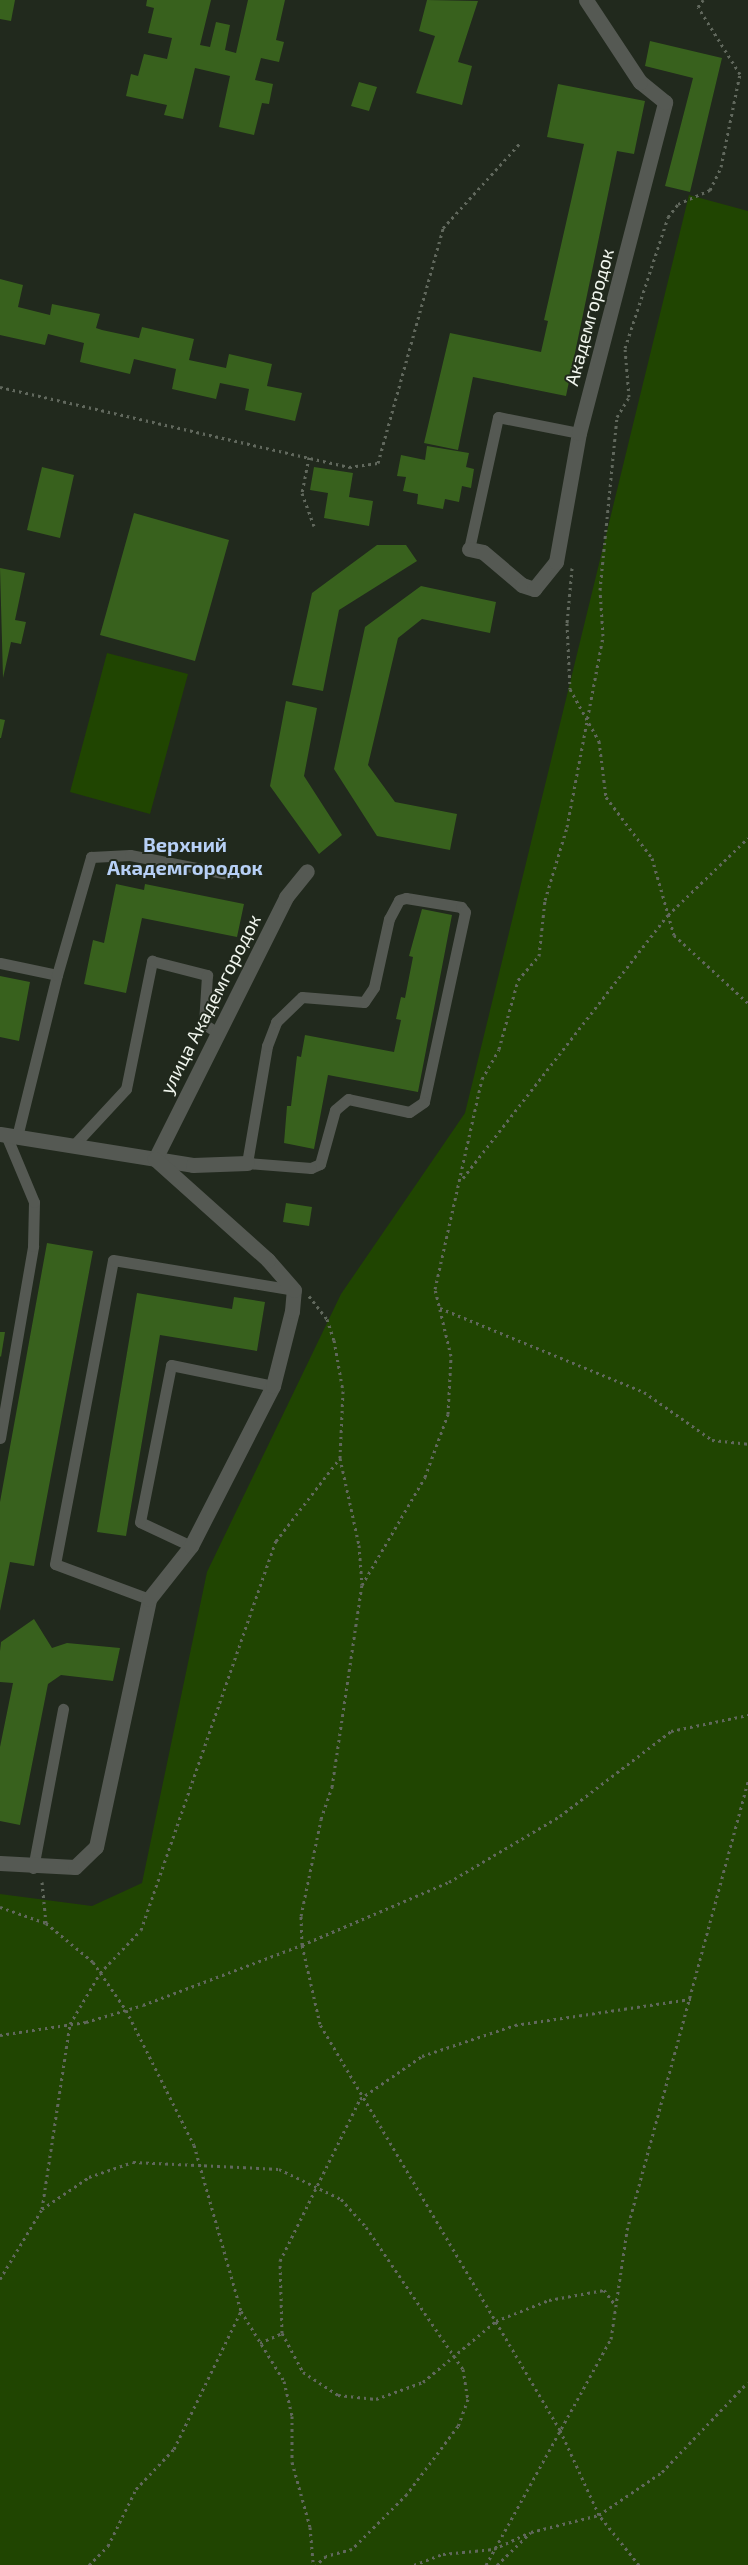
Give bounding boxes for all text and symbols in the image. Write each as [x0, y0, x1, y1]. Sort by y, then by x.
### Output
street label: Академгородок [560, 246, 618, 388]
district label: Верхний Академгородок [107, 833, 263, 880]
street label: улица Академгородок [155, 910, 265, 1098]

